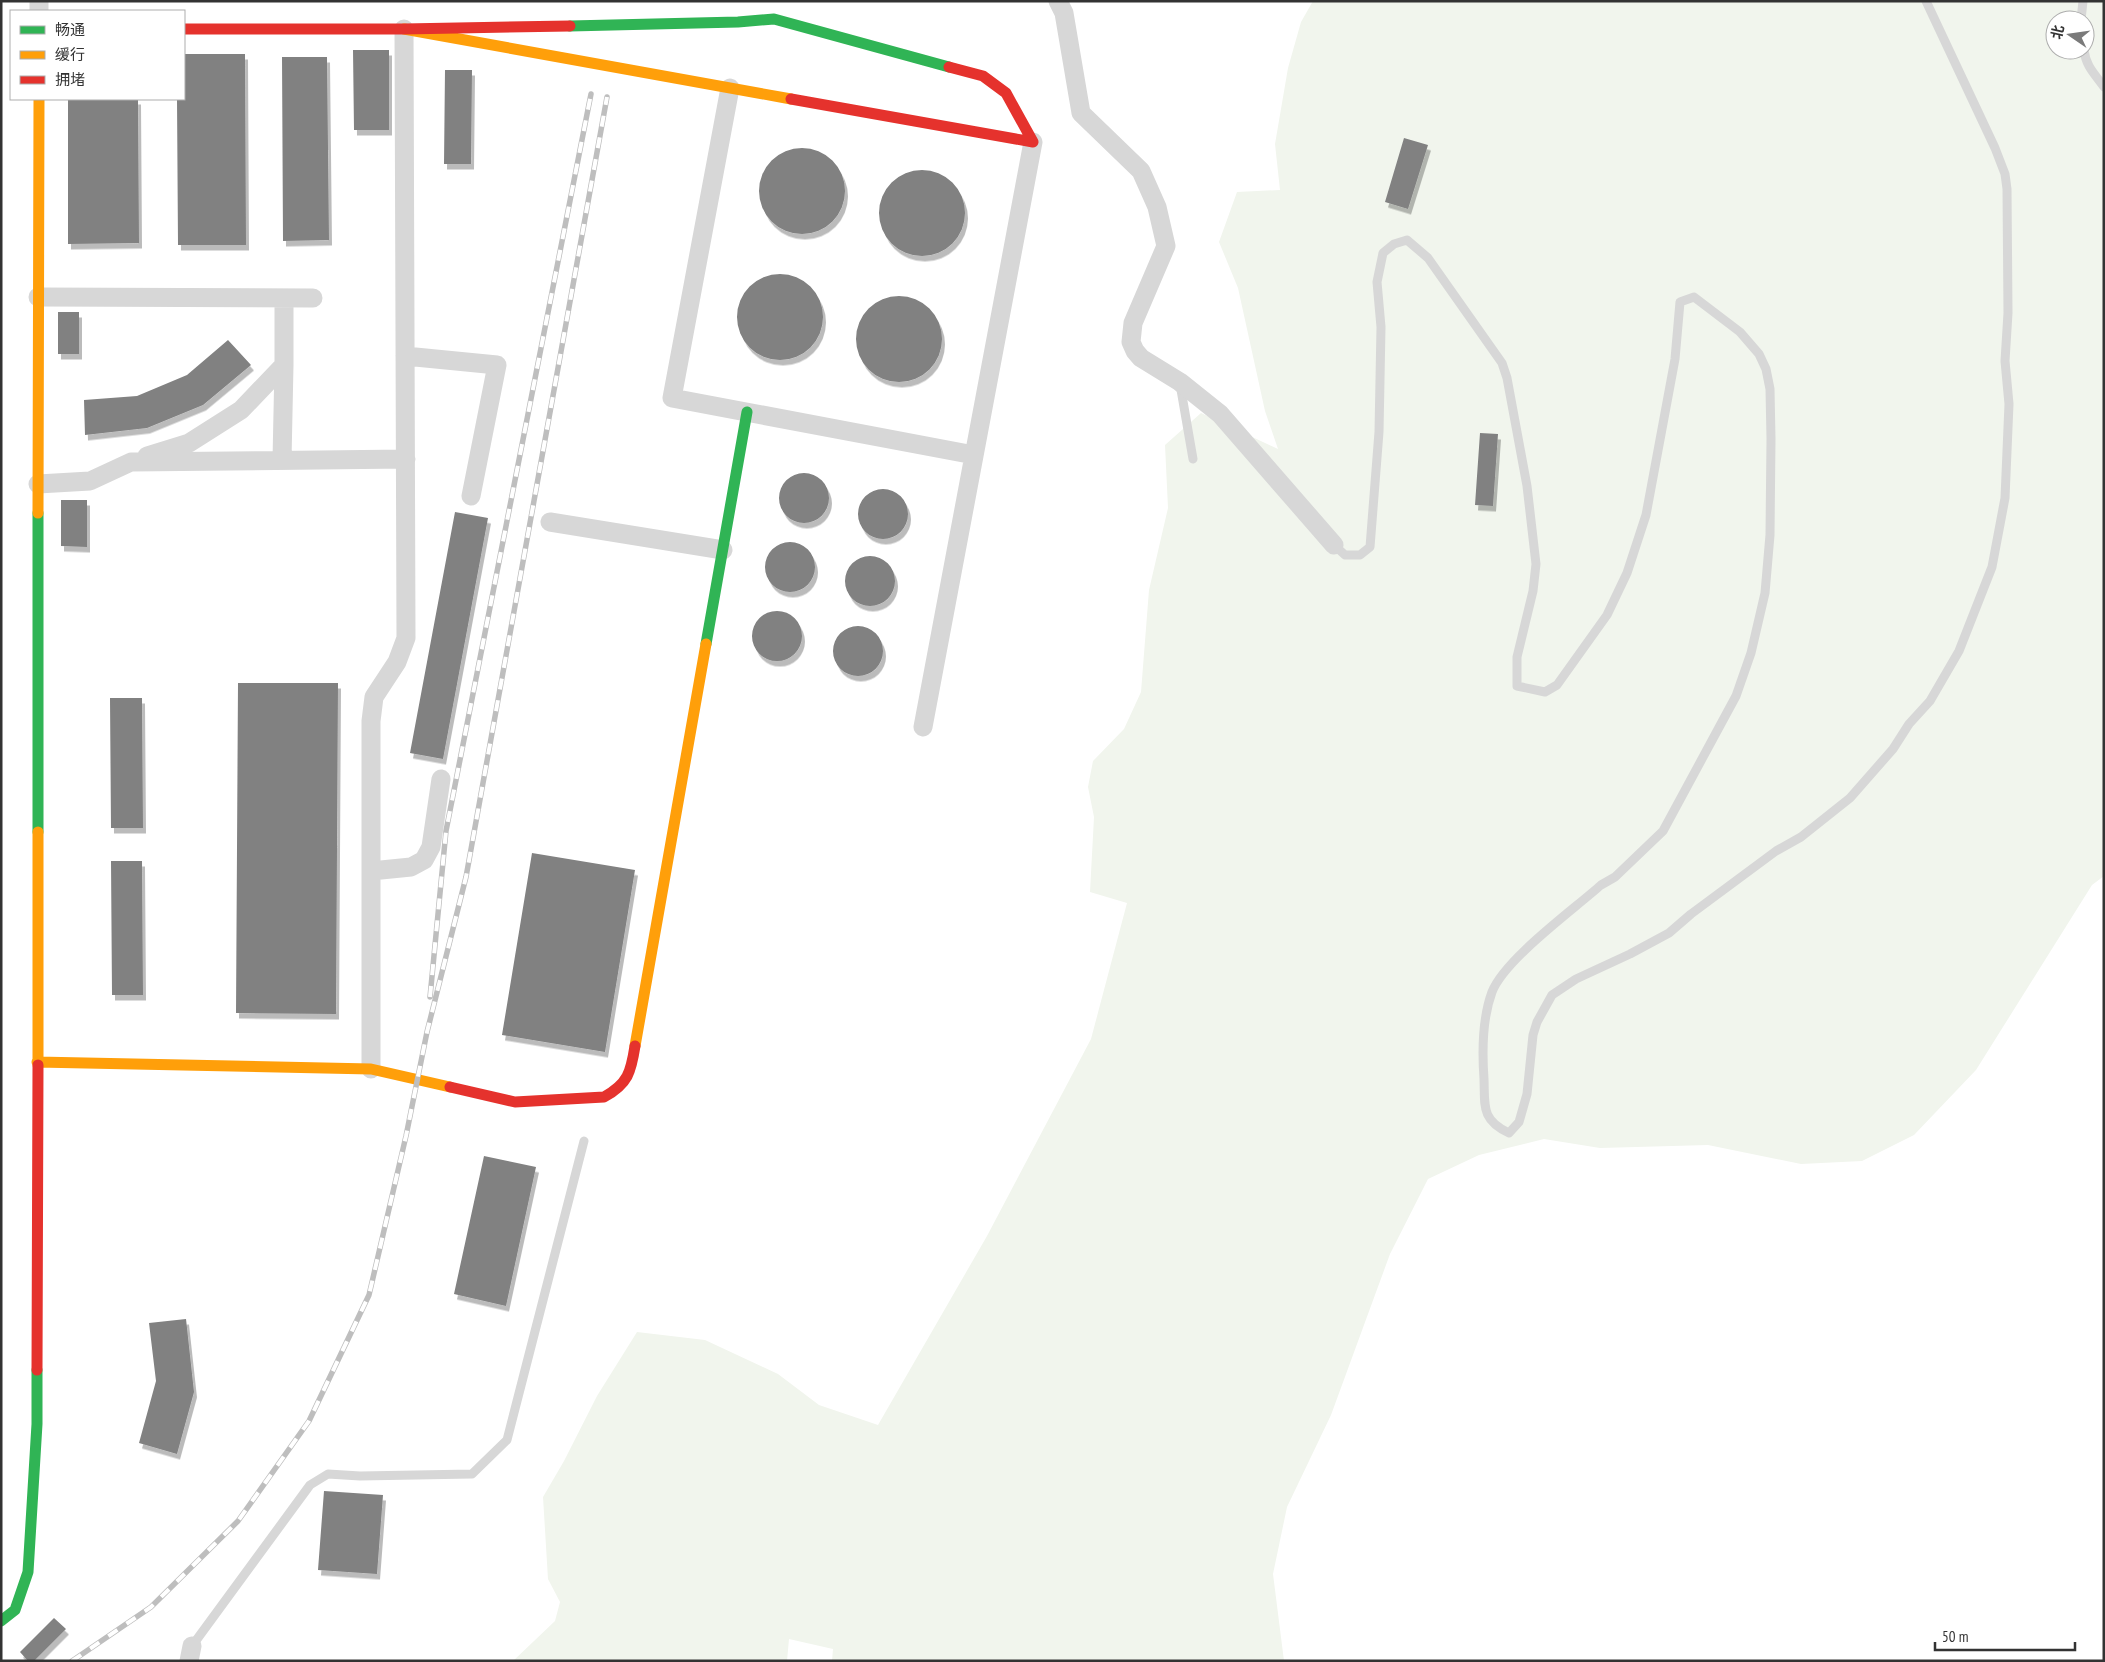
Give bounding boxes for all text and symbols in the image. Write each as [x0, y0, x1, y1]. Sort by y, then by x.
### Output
legend [10, 10, 185, 100]
north arrow [2045, 10, 2095, 60]
text: 畅通 [55, 20, 85, 39]
text: 北 [2047, 23, 2068, 41]
text: 缓行 [55, 45, 85, 64]
text: 拥堵 [55, 70, 85, 89]
scale bar [1935, 1620, 2075, 1652]
text: 50 m [1942, 1627, 1968, 1646]

